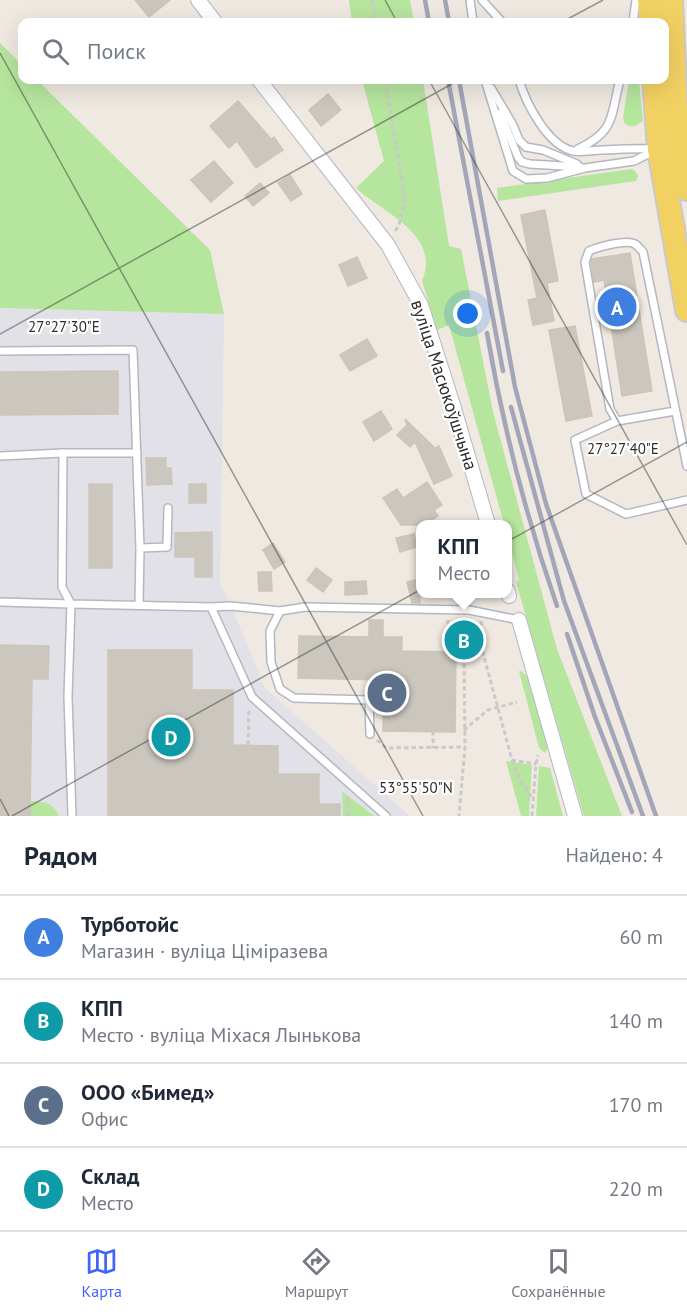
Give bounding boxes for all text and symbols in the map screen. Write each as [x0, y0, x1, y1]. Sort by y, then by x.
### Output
search box [18, 18, 669, 84]
icon: search [39, 35, 72, 68]
text: Поиск [87, 37, 146, 65]
pin: A [598, 284, 636, 330]
street label: вуліца Масюкоўшчына [406, 297, 483, 473]
your location [453, 299, 482, 328]
text: 27°27'30"E [28, 317, 100, 336]
text: 27°27'40"E [587, 439, 659, 458]
popup [416, 520, 512, 598]
text: КПП [438, 532, 479, 560]
text: Место [438, 560, 490, 586]
pin: B [444, 618, 484, 662]
pin: C [368, 670, 406, 716]
pin: D [152, 714, 190, 760]
text: 53°55'50"N [379, 778, 453, 797]
text: Рядом [24, 839, 98, 872]
text: Найдено: 4 [566, 842, 663, 868]
text: Турботойс [81, 910, 179, 938]
text: A [37, 924, 50, 950]
text: 60 m [620, 924, 663, 950]
text: Магазин · вуліца Ціміразева [81, 938, 328, 964]
text: КПП [81, 994, 123, 1022]
text: B [38, 1008, 49, 1034]
text: 140 m [609, 1008, 663, 1034]
text: Место · вуліца Міхася Лынькова [81, 1022, 361, 1048]
text: ООО «Бимед» [81, 1078, 215, 1106]
text: C [38, 1092, 49, 1118]
text: 170 m [609, 1092, 663, 1118]
text: Офис [81, 1106, 128, 1132]
text: Склад [81, 1162, 139, 1190]
text: D [37, 1176, 50, 1202]
text: 220 m [609, 1176, 663, 1202]
text: Место [81, 1190, 134, 1216]
tab: Карта [81, 1245, 122, 1301]
tab: Маршрут [285, 1245, 348, 1301]
tab: Сохранённые [511, 1245, 606, 1301]

